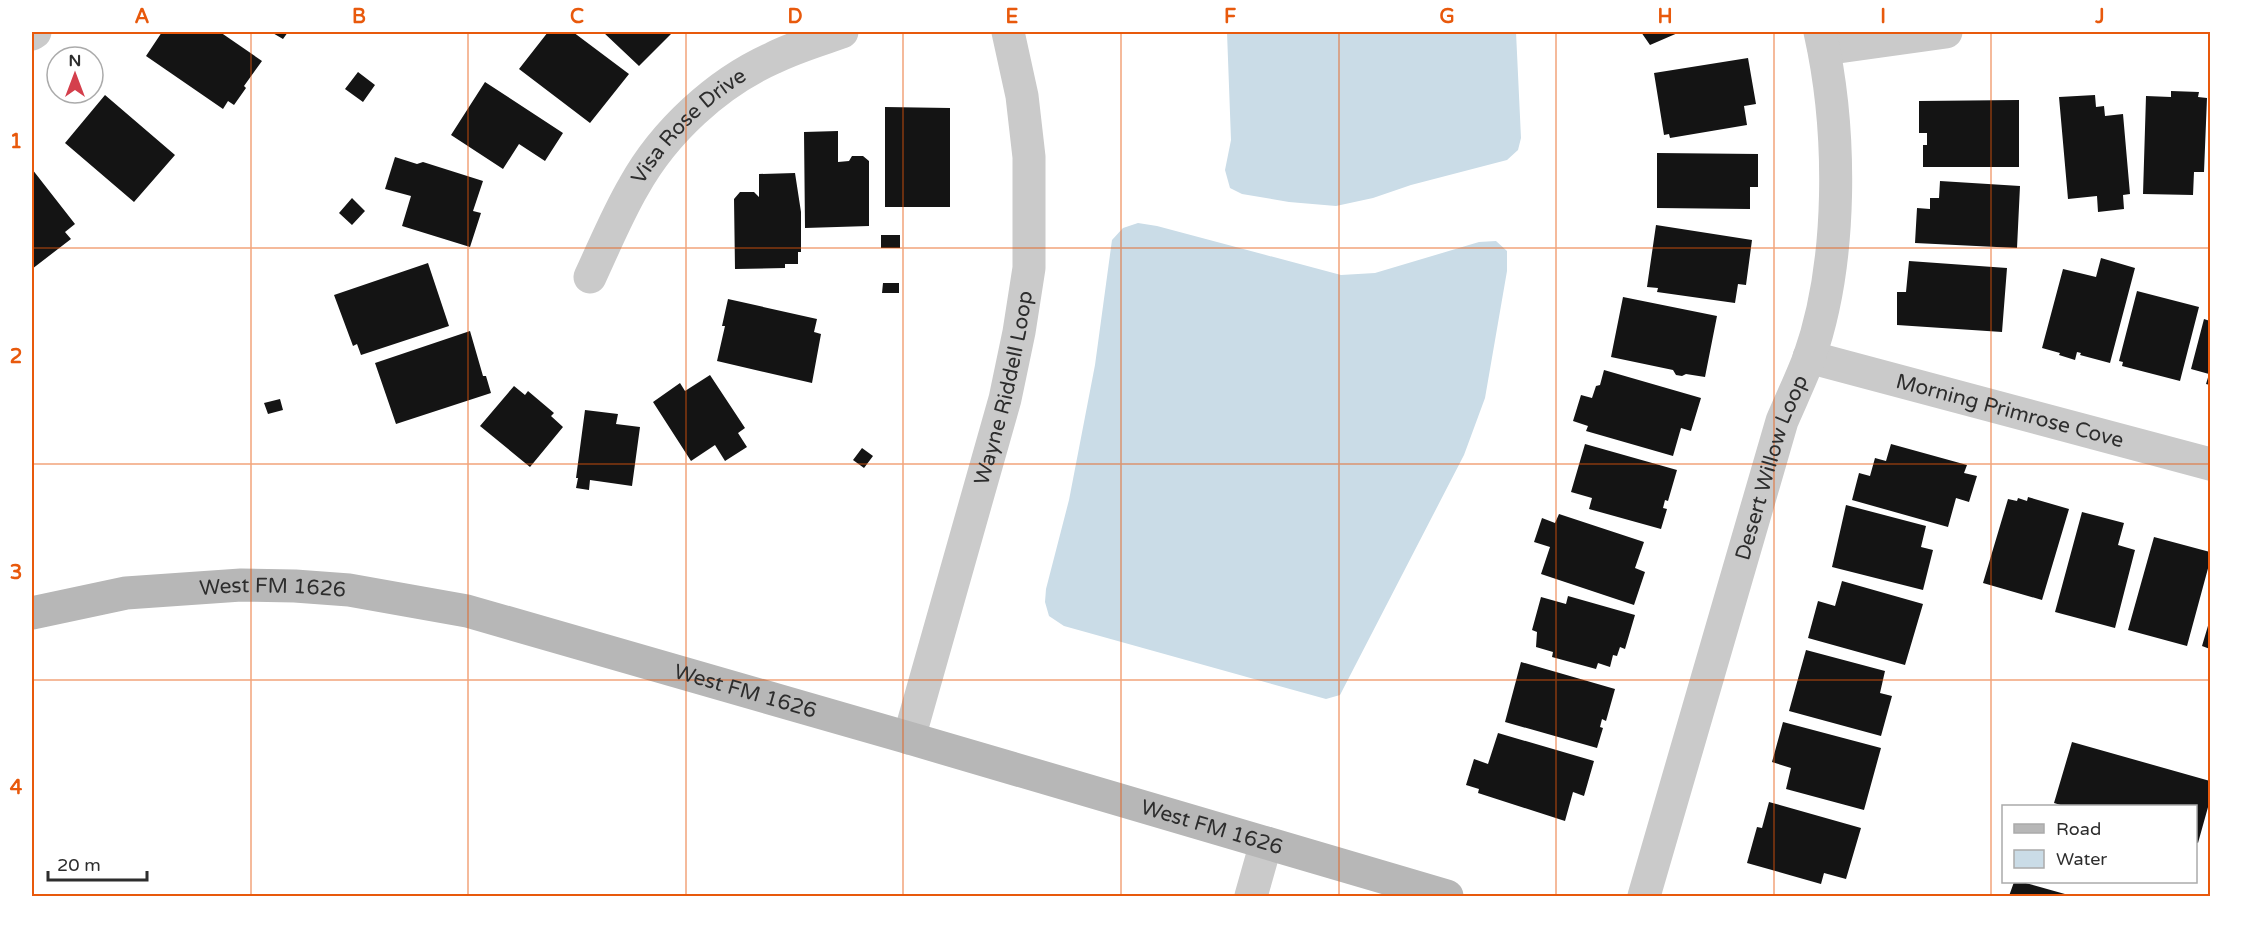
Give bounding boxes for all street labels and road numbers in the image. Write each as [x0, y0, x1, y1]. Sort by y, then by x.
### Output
street label: Visa Rose Drive [626, 63, 751, 189]
street label: Wayne Riddell Loop [969, 289, 1038, 488]
street label: Morning Primrose Cove [1893, 369, 2127, 453]
street label: Desert Willow Loop [1730, 371, 1814, 563]
street label: West FM 1626 [198, 573, 347, 603]
street label: West FM 1626 [671, 659, 819, 724]
street label: West FM 1626 [1138, 795, 1286, 860]

